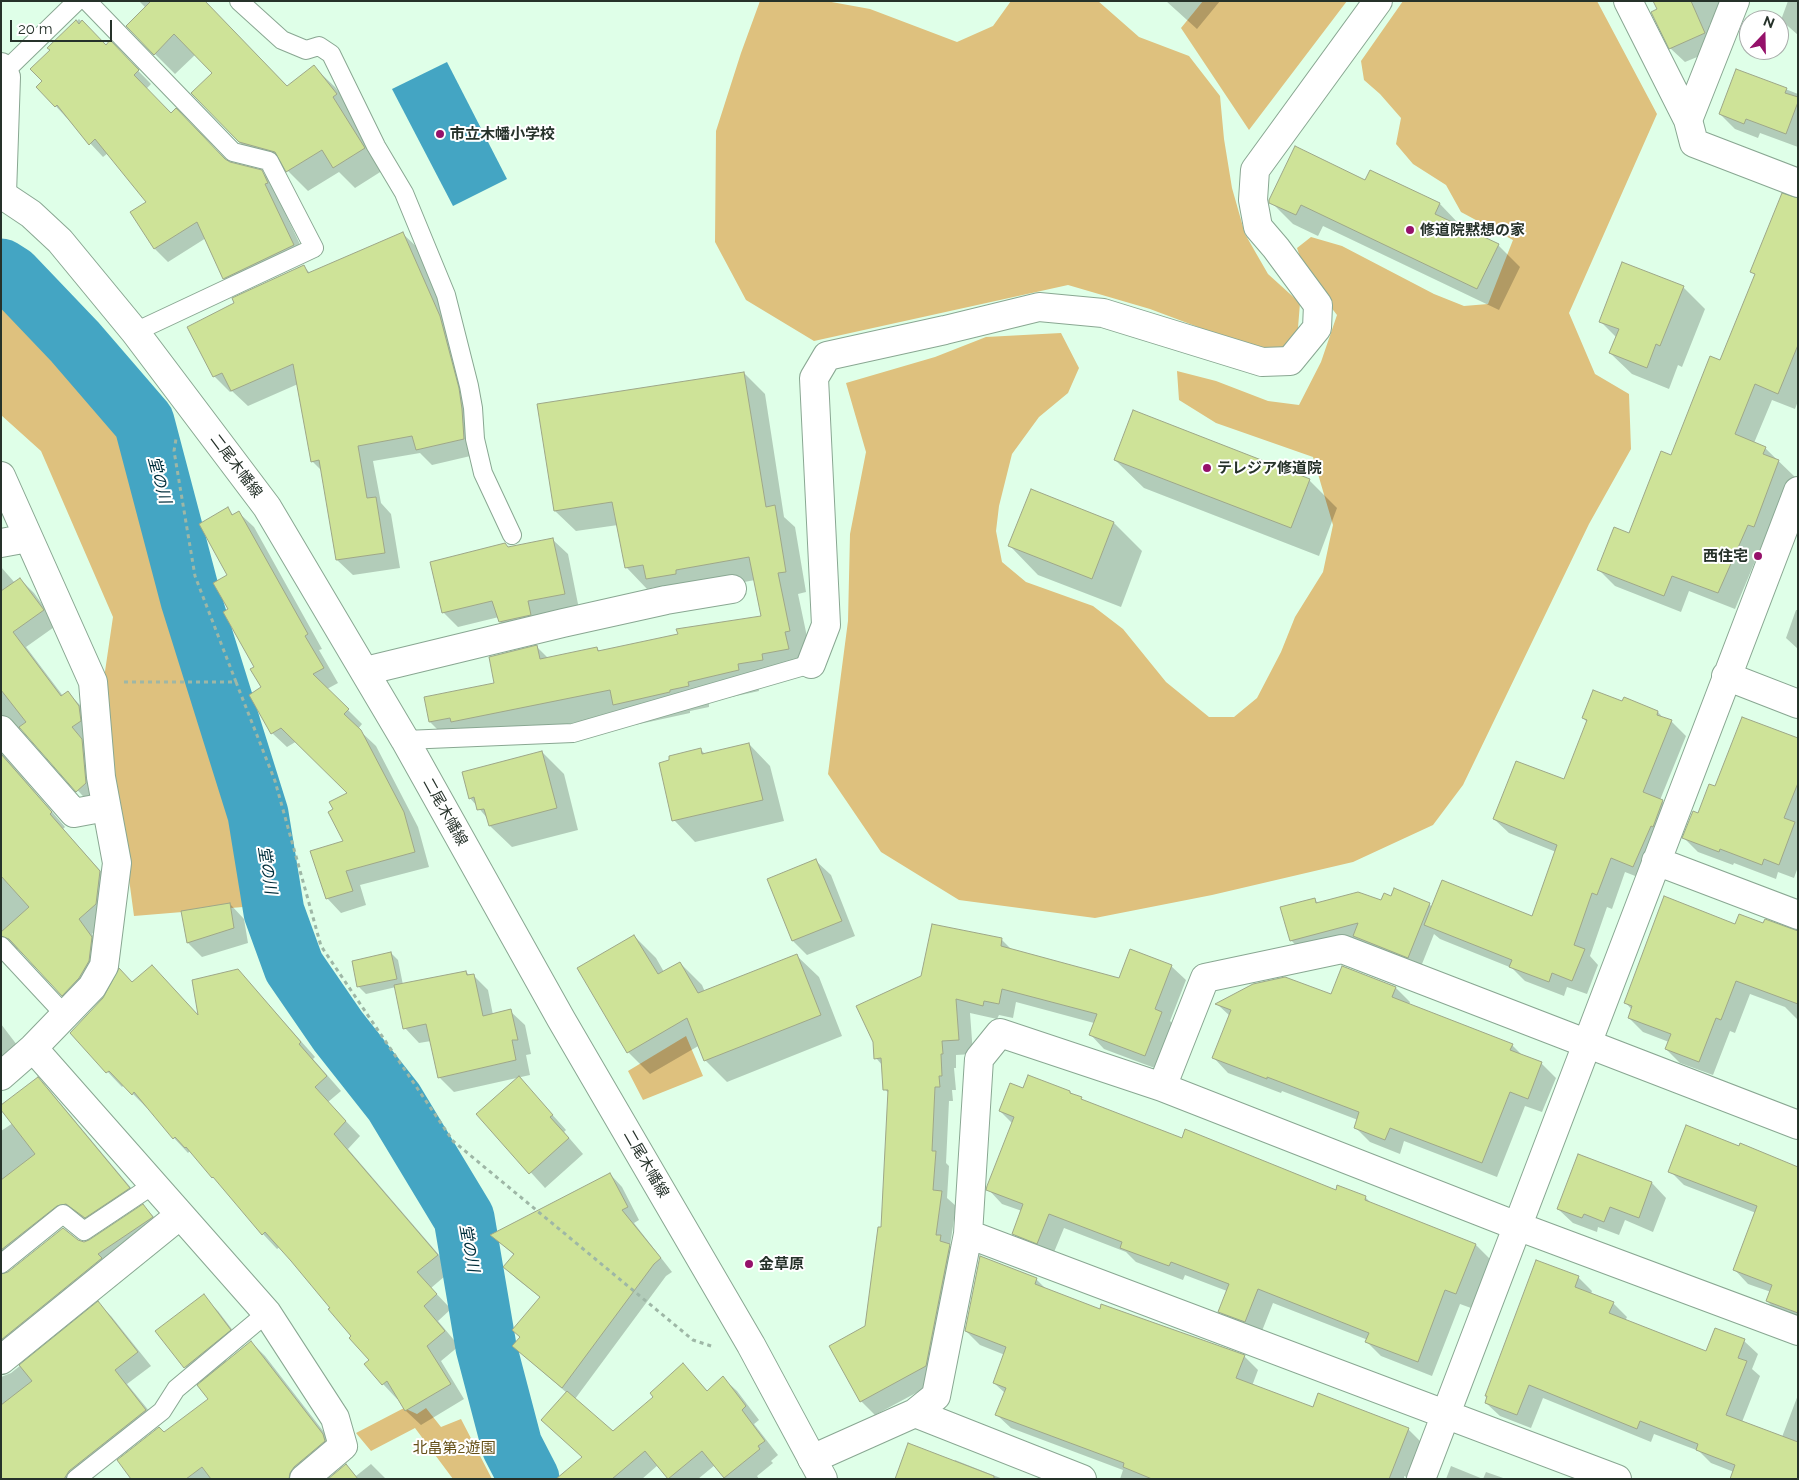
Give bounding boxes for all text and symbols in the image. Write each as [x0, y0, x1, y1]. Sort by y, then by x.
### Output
scale bar [12, 10, 115, 42]
north arrow [1739, 10, 1789, 60]
text: N [1761, 13, 1777, 31]
text: 20 m [18, 20, 53, 38]
place label: 市立木幡小学校 [450, 125, 555, 143]
marker: 市立木幡小学校 [434, 128, 446, 140]
place label: 修道院黙想の家 [1420, 221, 1525, 239]
marker: 修道院黙想の家 [1404, 224, 1416, 236]
street label: 二尾木幡線 [206, 431, 266, 501]
water label: 堂の川 [144, 454, 174, 506]
place label: テレジア修道院 [1217, 459, 1322, 477]
marker: テレジア修道院 [1201, 462, 1213, 474]
place label: 西住宅 [1703, 547, 1748, 565]
marker: 西住宅 [1752, 550, 1764, 562]
street label: 二尾木幡線 [419, 775, 471, 849]
water label: 堂の川 [254, 845, 280, 895]
street label: 二尾木幡線 [619, 1127, 673, 1201]
water label: 堂の川 [455, 1223, 483, 1273]
place label: 金草原 [759, 1255, 804, 1273]
marker: 金草原 [743, 1258, 755, 1270]
park label: 北畠第2遊園 [413, 1439, 495, 1457]

